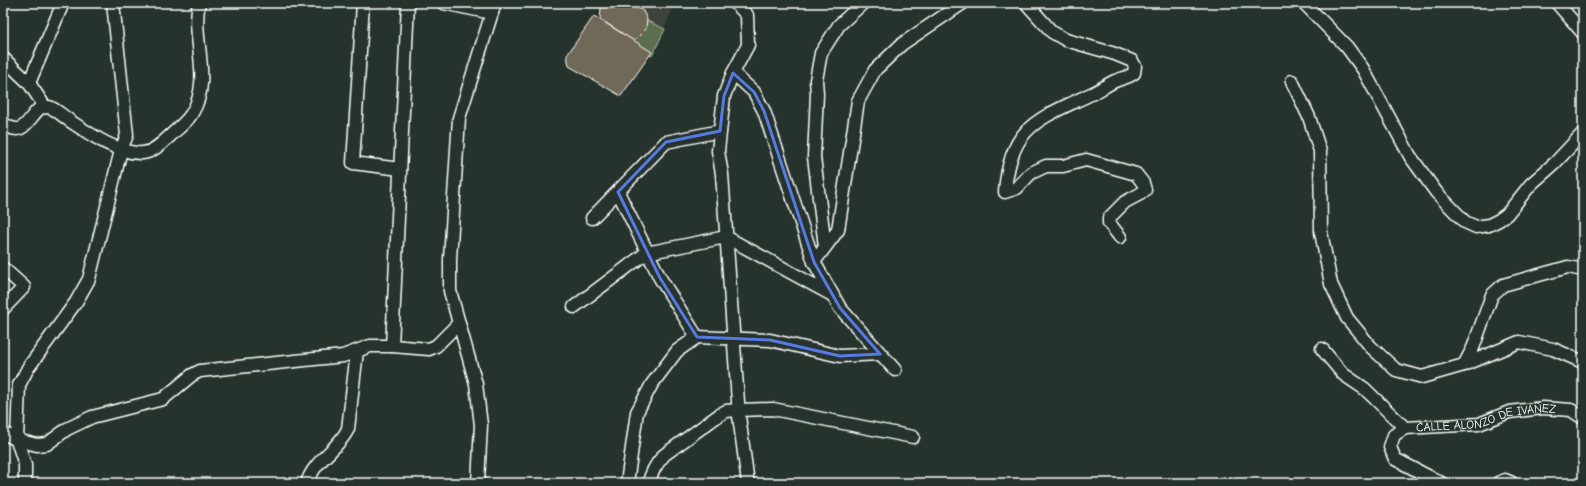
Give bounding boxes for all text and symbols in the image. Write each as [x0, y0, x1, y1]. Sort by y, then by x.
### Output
street label: CALLE ALONZO DE IVAÑEZ [1416, 401, 1557, 434]

